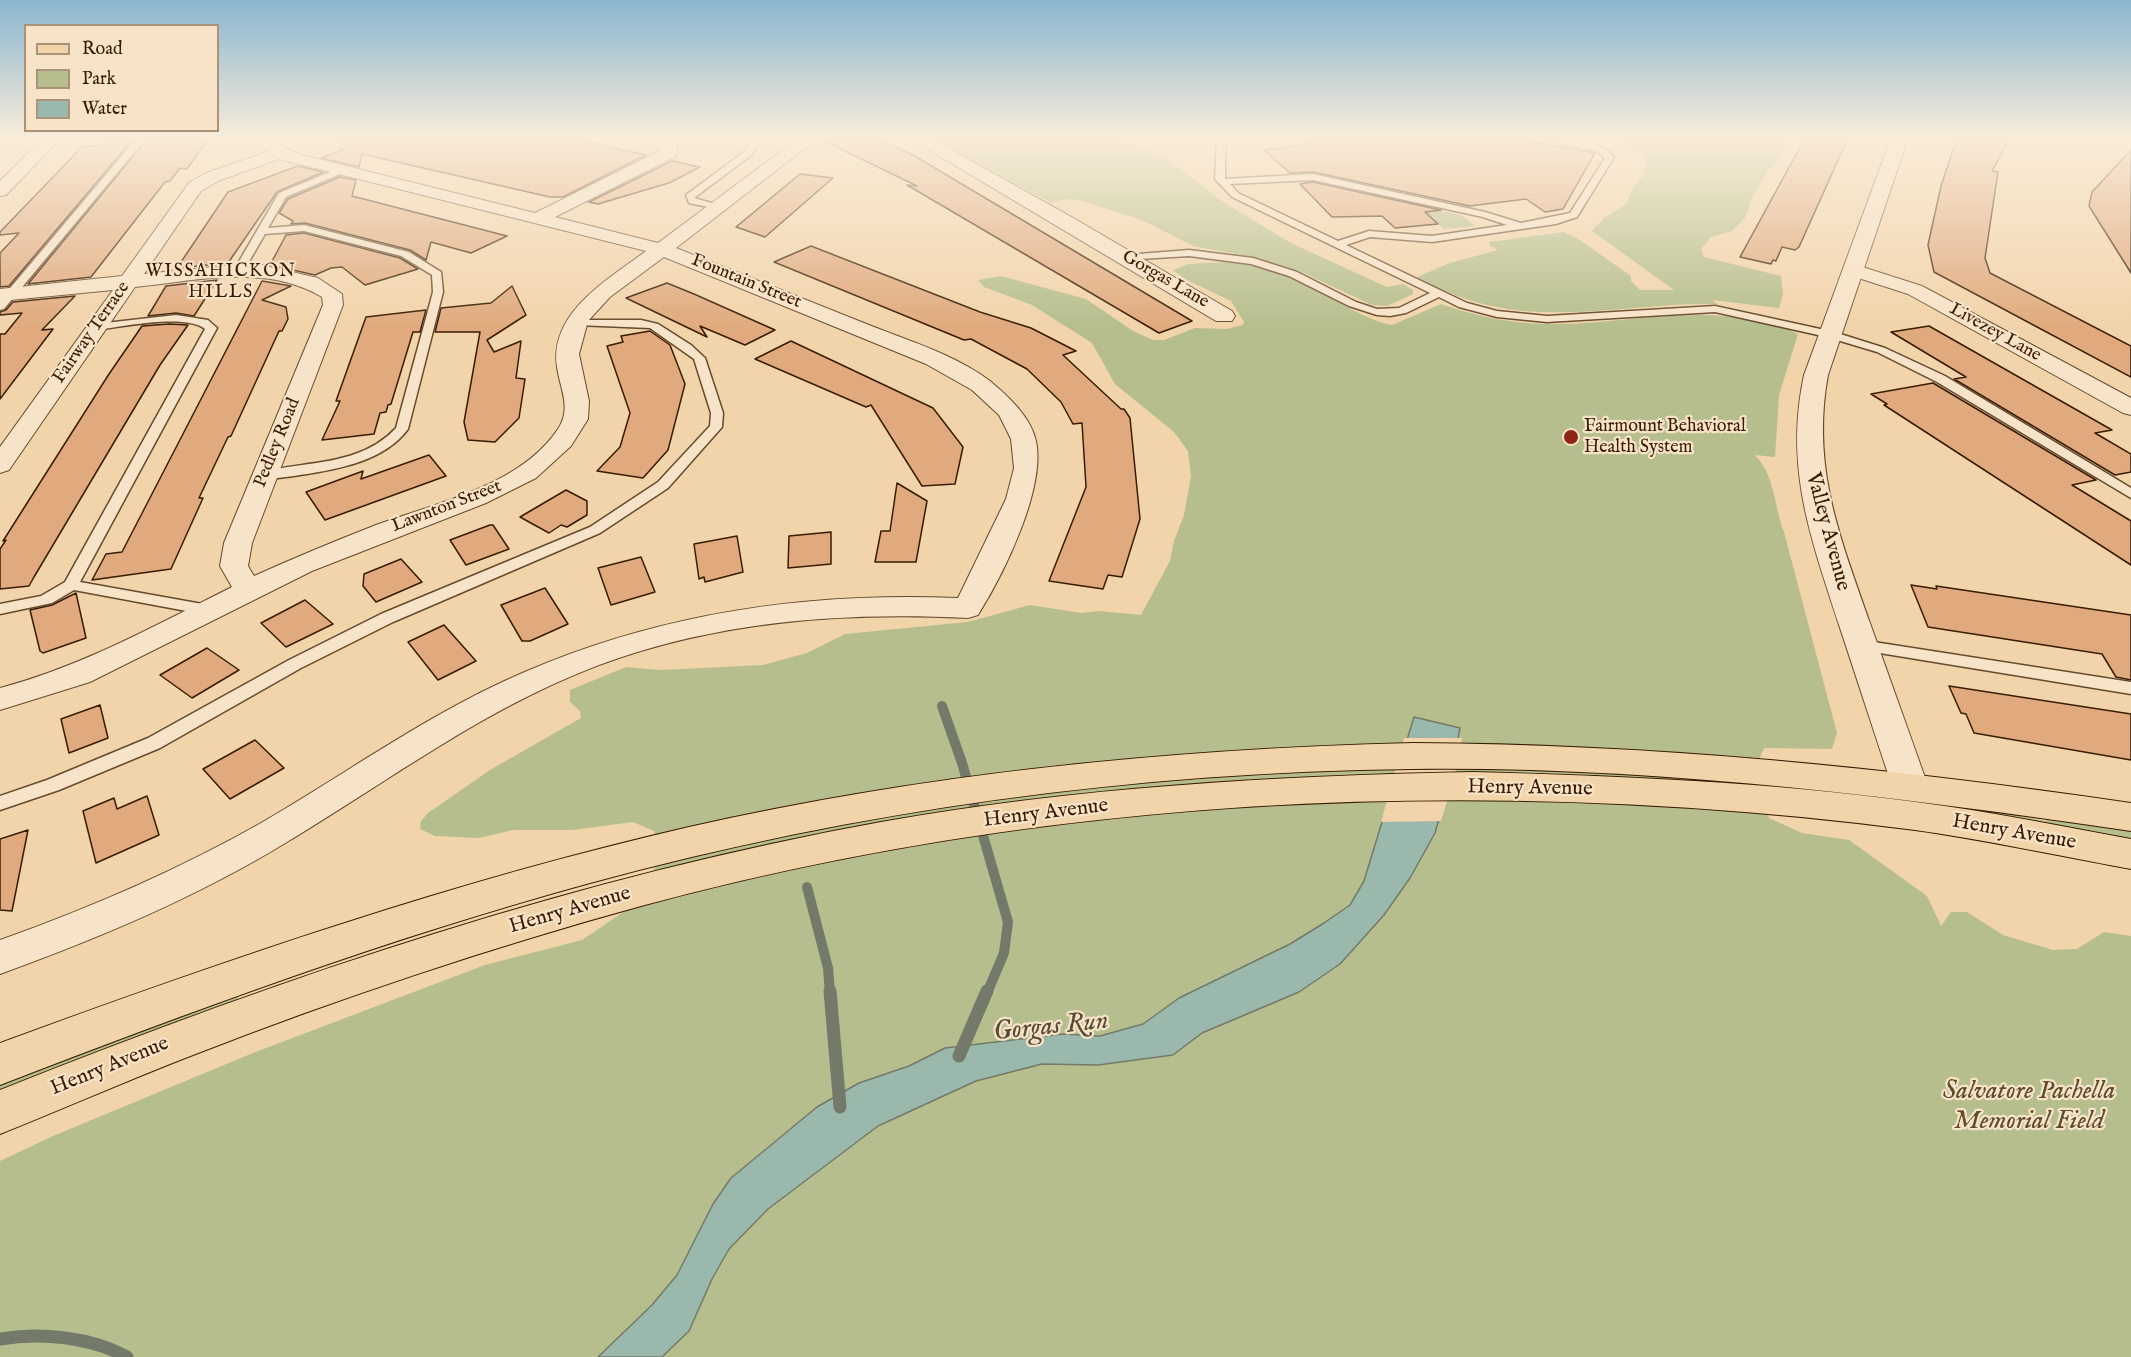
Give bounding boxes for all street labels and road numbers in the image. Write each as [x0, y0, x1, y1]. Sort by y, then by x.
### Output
street label: Gorgas Lane [1118, 246, 1212, 314]
street label: Fountain Street [688, 250, 804, 314]
street label: Fairway Terrace [49, 278, 135, 388]
street label: Livezey Lane [1945, 299, 2045, 367]
street label: Pedley Road [250, 395, 306, 491]
street label: Valley Avenue [1799, 470, 1855, 594]
street label: Lawnton Street [389, 476, 505, 538]
street label: Henry Avenue [1467, 775, 1593, 803]
street label: Henry Avenue [982, 794, 1110, 834]
street label: Henry Avenue [1950, 810, 2078, 856]
street label: Henry Avenue [506, 882, 634, 940]
street label: Henry Avenue [47, 1032, 173, 1102]

